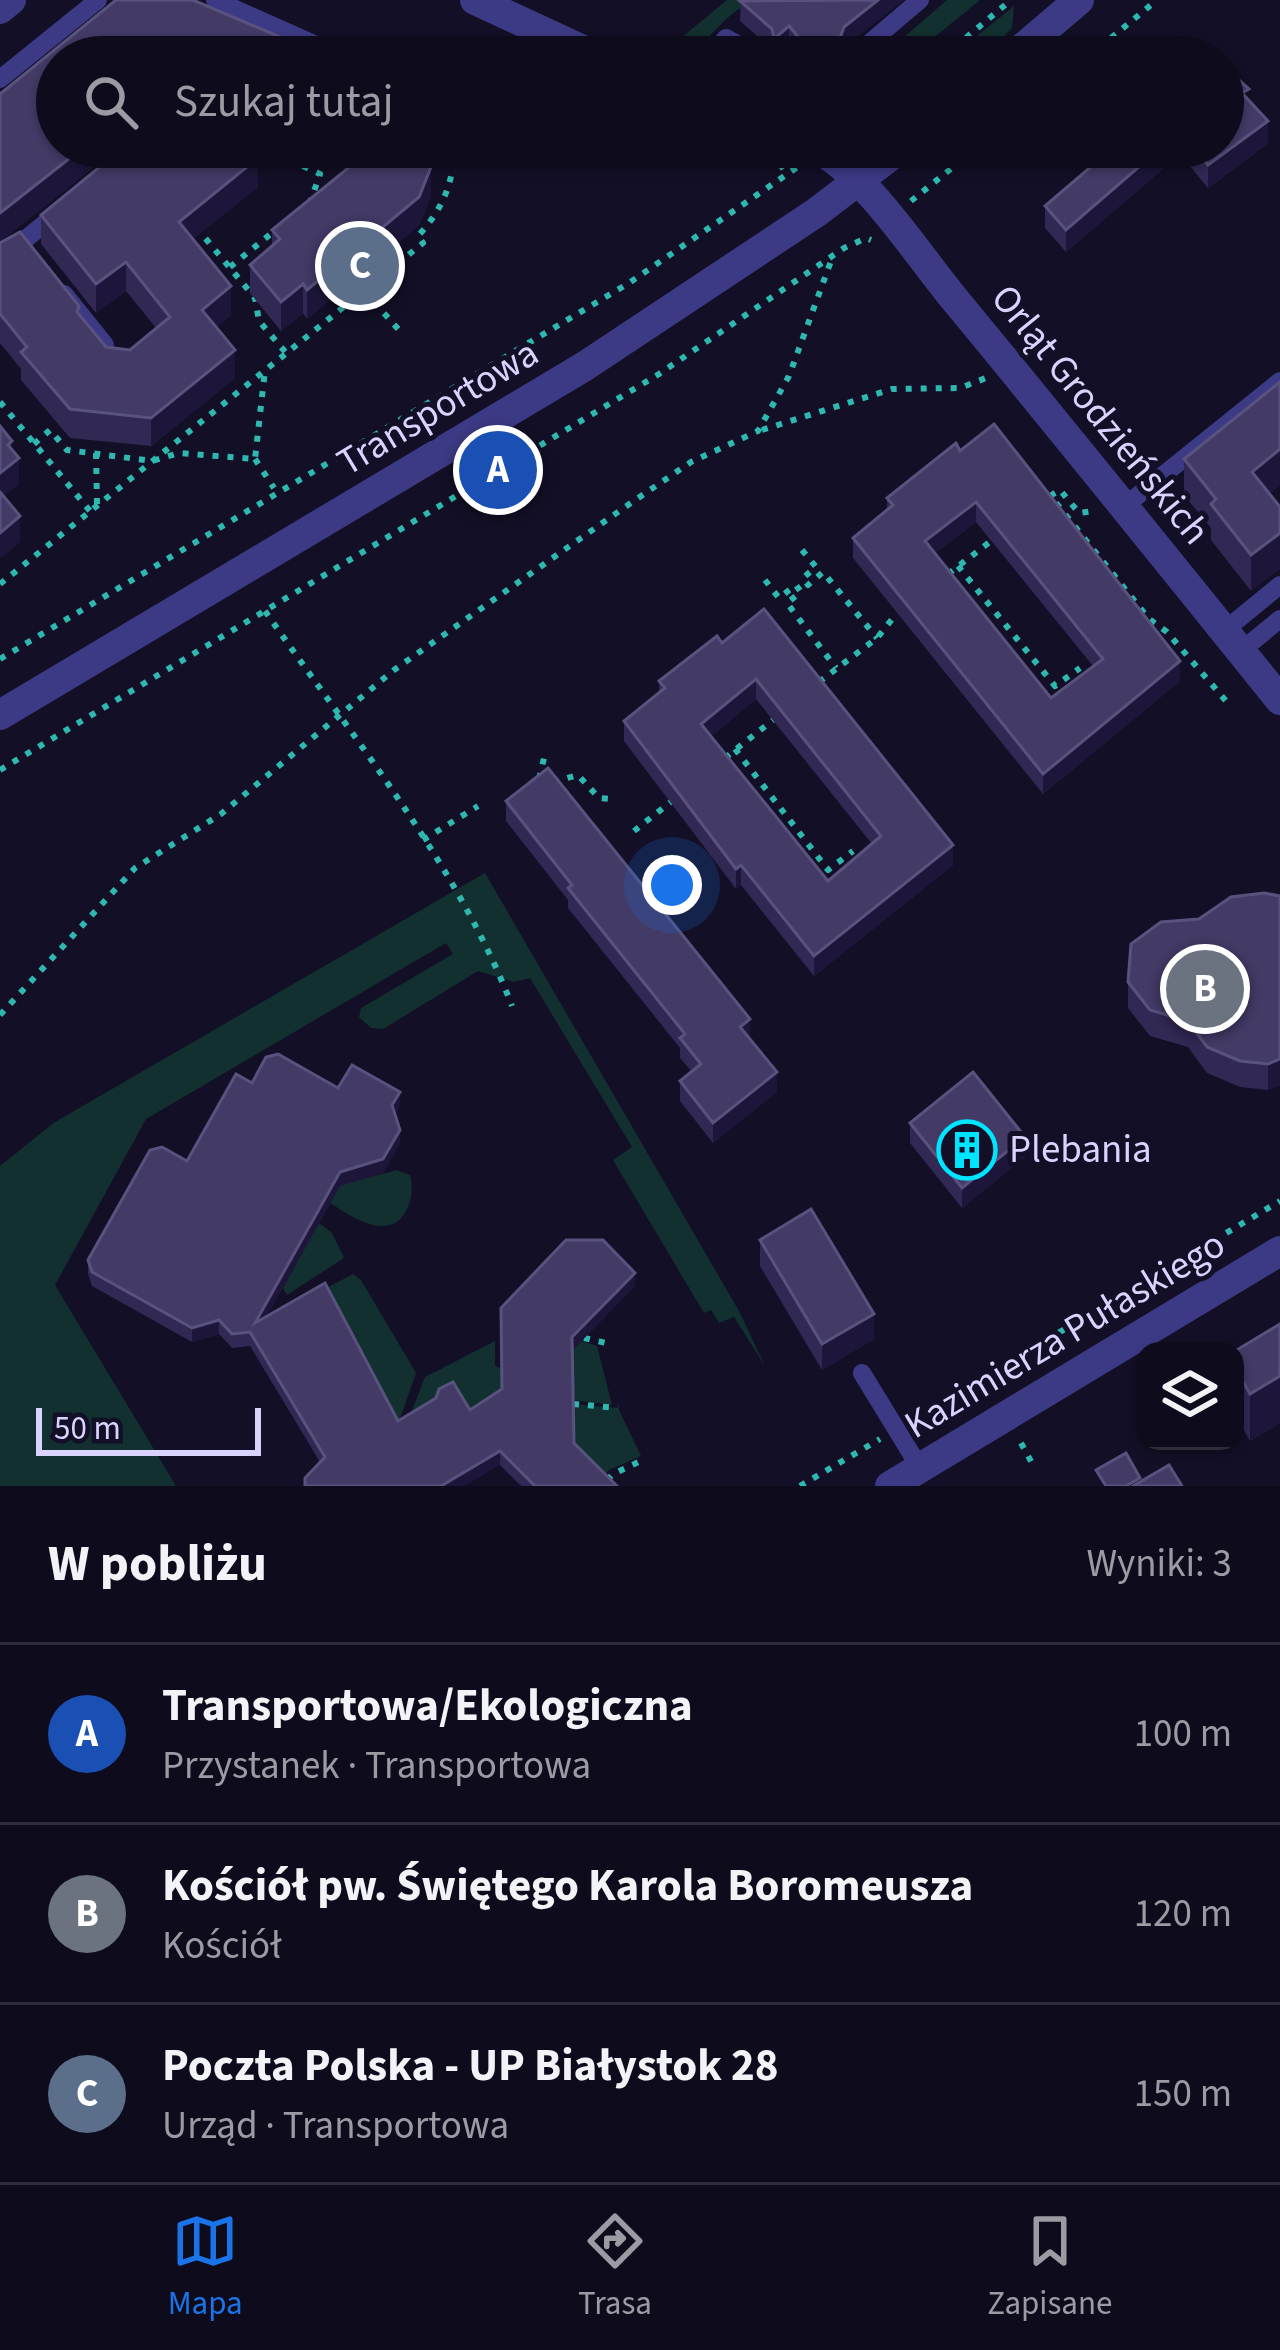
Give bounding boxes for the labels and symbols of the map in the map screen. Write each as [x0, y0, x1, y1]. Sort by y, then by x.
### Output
pin: C [321, 221, 399, 311]
street label: Orląt Grodzieńskich [977, 273, 1223, 557]
street label: Transportowa [327, 326, 549, 490]
pin: A [459, 425, 537, 515]
your location [642, 855, 702, 915]
pin: B [1166, 944, 1244, 1034]
building icon: Plebania [936, 1119, 998, 1181]
place label: Plebania [1009, 1122, 1152, 1178]
street label: Kazimierza Pułaskiego [894, 1217, 1236, 1453]
scale bar [36, 1402, 261, 1455]

